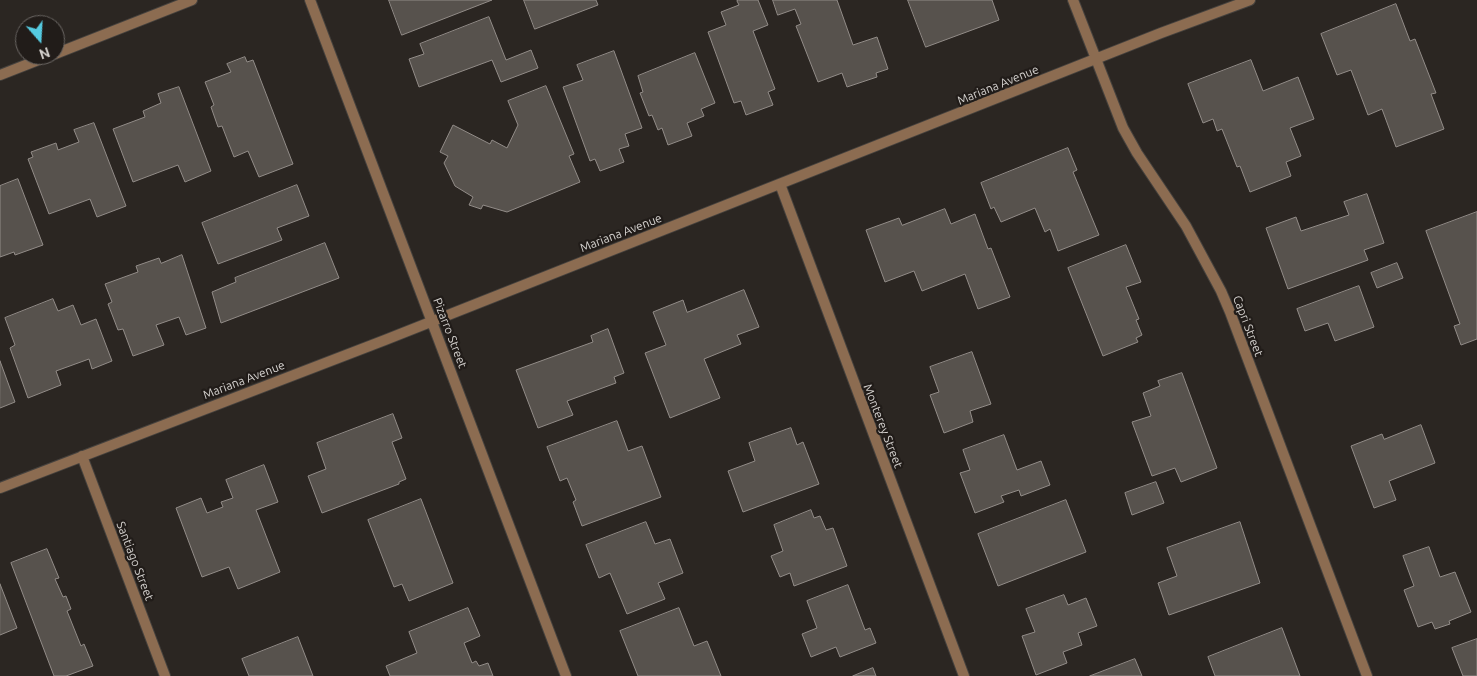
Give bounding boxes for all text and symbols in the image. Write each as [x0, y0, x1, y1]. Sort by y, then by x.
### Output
north arrow [15, 15, 65, 65]
text: N [37, 44, 52, 63]
street label: Mariana Avenue [955, 62, 1041, 108]
street label: Mariana Avenue [578, 211, 664, 255]
street label: Capri Street [1230, 293, 1266, 359]
street label: Pizarro Street [430, 296, 470, 370]
street label: Mariana Avenue [201, 358, 287, 402]
street label: Monterey Street [860, 382, 906, 470]
street label: Santiago Street [113, 520, 157, 602]

